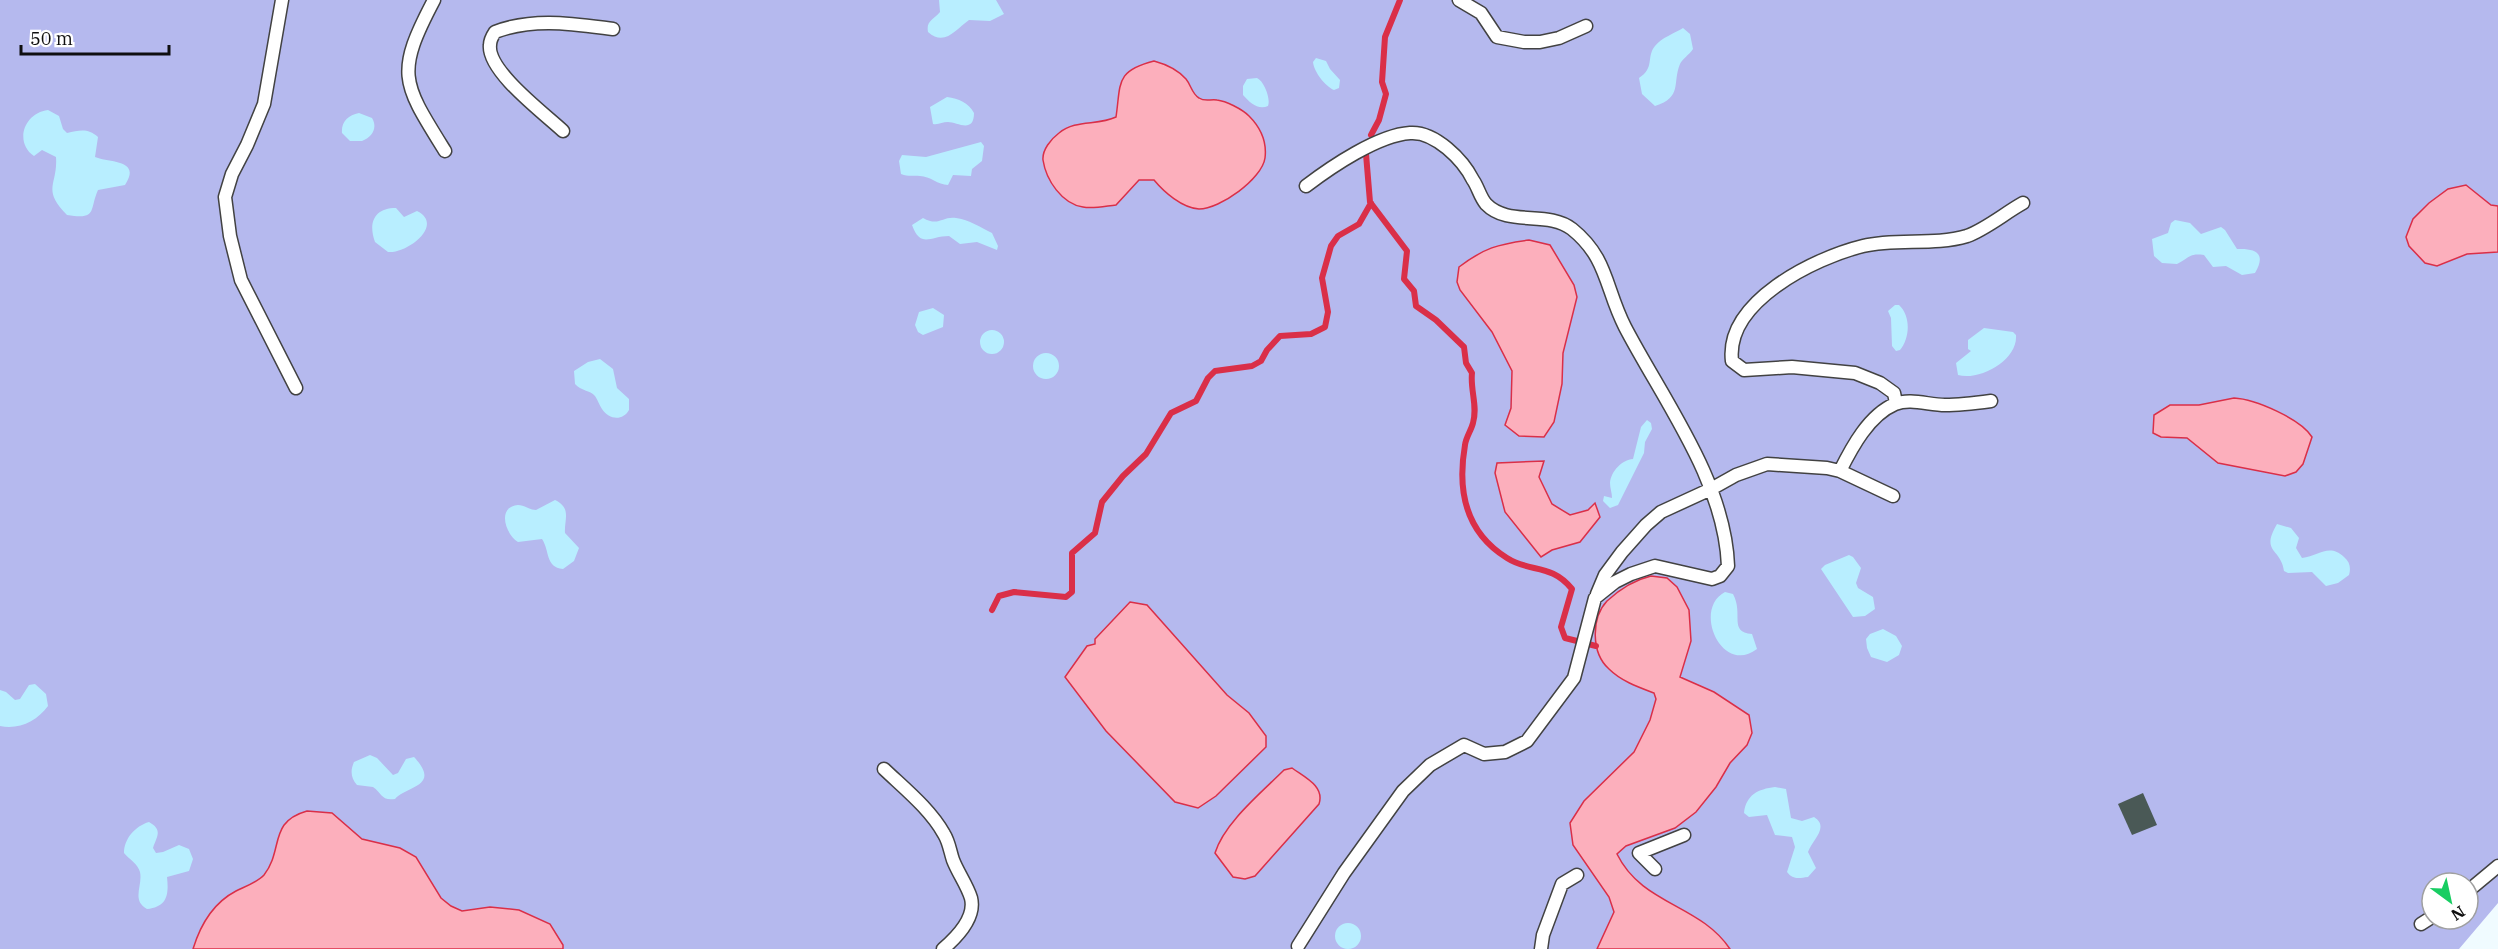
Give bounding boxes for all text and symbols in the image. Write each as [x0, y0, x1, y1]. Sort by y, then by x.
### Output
scale bar [21, 18, 170, 56]
text: 50 m [30, 27, 73, 50]
north arrow [2420, 871, 2480, 931]
text: N [2447, 902, 2469, 925]

